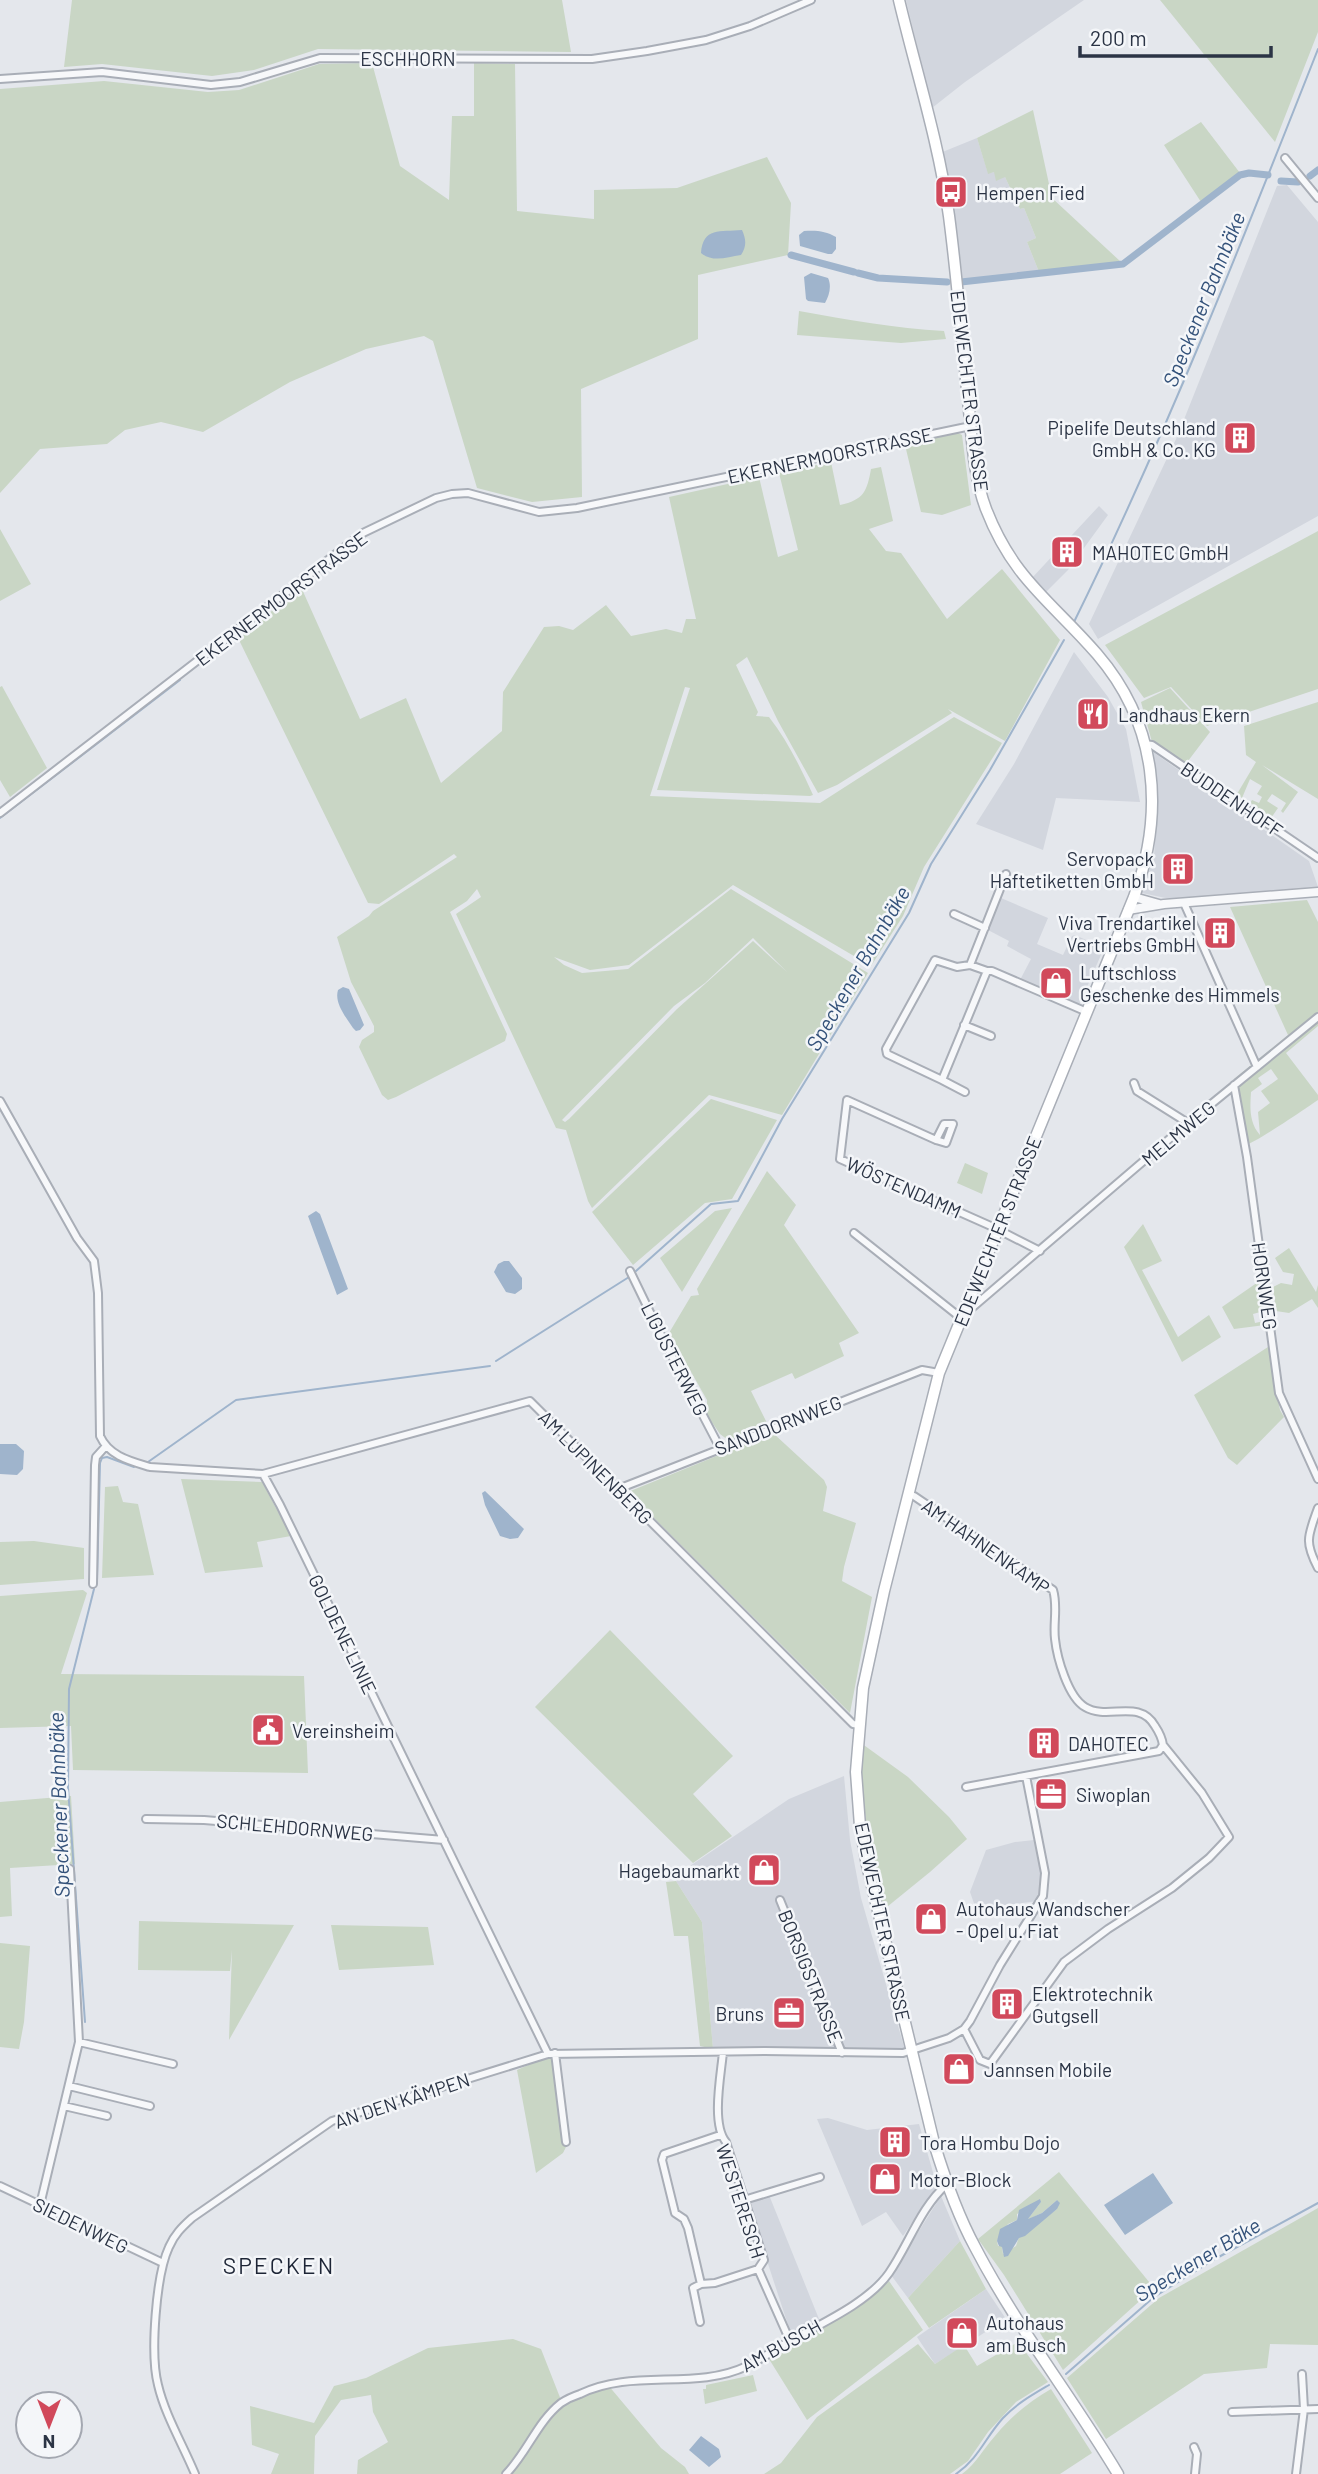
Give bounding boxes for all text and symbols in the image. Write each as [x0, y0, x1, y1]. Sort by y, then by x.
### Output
scale bar [1080, 14, 1271, 58]
text: 200 m [1090, 25, 1147, 50]
street label: ESCHHORN [360, 47, 456, 70]
bus stop icon: Hempen Fied [932, 173, 970, 211]
place label: Hempen Fied [976, 181, 1085, 204]
water label: Speckener Bahnbäke [1157, 208, 1249, 390]
street label: EDEWECHTER STRASSE [946, 289, 994, 493]
place label: Pipelife Deutschland GmbH & Co. KG [1048, 416, 1216, 461]
building icon: Pipelife Deutschland GmbH & Co. KG [1221, 419, 1259, 457]
street label: EKERNERMOORSTRASSE [725, 422, 935, 488]
street label: EKERNERMOORSTRASSE [191, 526, 371, 670]
building icon: MAHOTEC GmbH [1048, 533, 1086, 571]
place label: MAHOTEC GmbH [1092, 541, 1229, 564]
restaurant icon: Landhaus Ekern [1074, 695, 1112, 733]
place label: Landhaus Ekern [1118, 703, 1250, 726]
street label: BUDDENHOFF [1177, 757, 1287, 842]
place label: Servopack Haftetiketten GmbH [990, 847, 1154, 892]
building icon: Servopack Haftetiketten GmbH [1159, 850, 1197, 888]
water label: Speckener Bahnbäke [800, 881, 914, 1055]
place label: Viva Trendartikel Vertriebs GmbH [1058, 911, 1196, 956]
building icon: Viva Trendartikel Vertriebs GmbH [1201, 914, 1239, 952]
place label: Luftschloss Geschenke des Himmels [1080, 961, 1280, 1006]
shop icon: Luftschloss Geschenke des Himmels [1037, 964, 1075, 1002]
street label: MELMWEG [1137, 1096, 1219, 1170]
street label: EDEWECHTER STRASSE [948, 1133, 1046, 1329]
street label: WÖSTENDAMM [843, 1151, 965, 1223]
street label: HORNWEG [1247, 1241, 1283, 1331]
street label: LIGUSTERWEG [637, 1299, 713, 1419]
street label: SANDDORNWEG [711, 1390, 845, 1460]
street label: AM LUPINENBERG [534, 1405, 658, 1529]
street label: AM HAHNENKAMP [918, 1493, 1054, 1599]
street label: GOLDENE LINIE [304, 1570, 382, 1698]
public building icon: Vereinsheim [249, 1711, 287, 1749]
water label: Speckener Bahnbäke [42, 1712, 74, 1898]
place label: Vereinsheim [292, 1719, 394, 1742]
building icon: DAHOTEC [1025, 1724, 1063, 1762]
place label: DAHOTEC [1068, 1732, 1149, 1755]
office icon: Siwoplan [1032, 1775, 1070, 1813]
place label: Siwoplan [1076, 1783, 1150, 1806]
street label: SCHLEHDORNWEG [216, 1809, 374, 1845]
street label: EDEWECHTER STRASSE [851, 1820, 915, 2024]
shop icon: Hagebaumarkt [745, 1851, 783, 1889]
place label: Hagebaumarkt [619, 1859, 740, 1882]
place label: Autohaus Wandscher - Opel u. Fiat [956, 1897, 1130, 1942]
shop icon: Autohaus Wandscher - Opel u. Fiat [912, 1900, 950, 1938]
street label: BORSIGSTRASSE [774, 1906, 848, 2046]
place label: Elektrotechnik Gutgsell [1032, 1982, 1153, 2027]
building icon: Elektrotechnik Gutgsell [988, 1985, 1026, 2023]
office icon: Bruns [770, 1994, 808, 2032]
place label: Bruns [716, 2002, 764, 2025]
shop icon: Jannsen Mobile [940, 2050, 978, 2088]
place label: Jannsen Mobile [984, 2058, 1112, 2081]
street label: AN DEN KÄMPEN [331, 2067, 473, 2133]
building icon: Tora Hombu Dojo [876, 2123, 914, 2161]
place label: Tora Hombu Dojo [920, 2131, 1060, 2154]
street label: WESTERESCH [712, 2141, 770, 2261]
shop icon: Motor-Block [866, 2160, 904, 2198]
place label: Motor-Block [910, 2168, 1011, 2191]
street label: SIEDENWEG [30, 2192, 132, 2258]
water label: Speckener Bäke [1130, 2212, 1264, 2306]
district label: SPECKEN [223, 2251, 335, 2279]
place label: Autohaus am Busch [986, 2311, 1066, 2356]
street label: AM BUSCH [737, 2314, 825, 2376]
shop icon: Autohaus am Busch [943, 2314, 981, 2352]
north arrow [14, 2390, 84, 2460]
text: N [43, 2431, 55, 2454]

